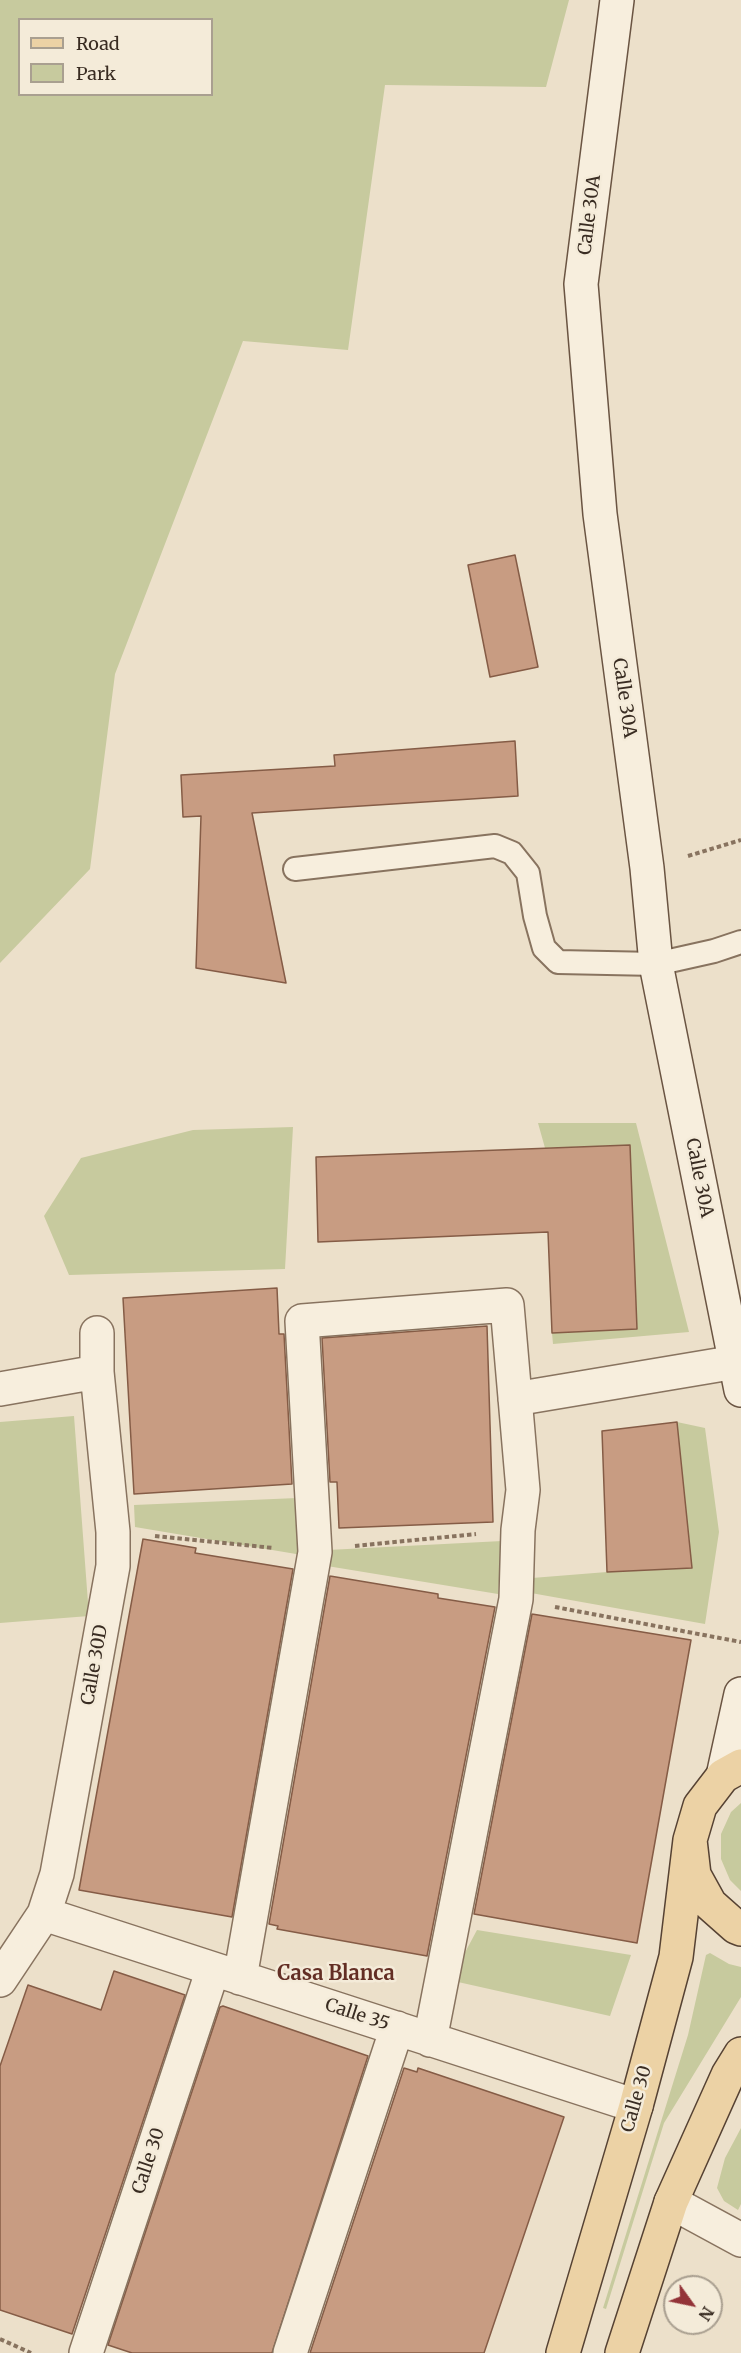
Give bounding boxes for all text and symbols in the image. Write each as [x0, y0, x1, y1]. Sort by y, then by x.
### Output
legend [18, 18, 213, 96]
text: Road [76, 32, 120, 55]
text: Park [76, 62, 116, 85]
street label: Calle 30A [574, 174, 606, 256]
street label: Calle 30A [608, 657, 640, 739]
street label: Calle 30A [681, 1136, 717, 1220]
street label: Calle 30D [77, 1623, 113, 1707]
district label: Casa Blanca [277, 1962, 395, 1986]
street label: Calle 35 [322, 1994, 392, 2036]
street label: Calle 30 [617, 2063, 657, 2135]
street label: Calle 30 [128, 2125, 170, 2197]
north arrow [663, 2275, 723, 2335]
text: N [695, 2303, 718, 2324]

